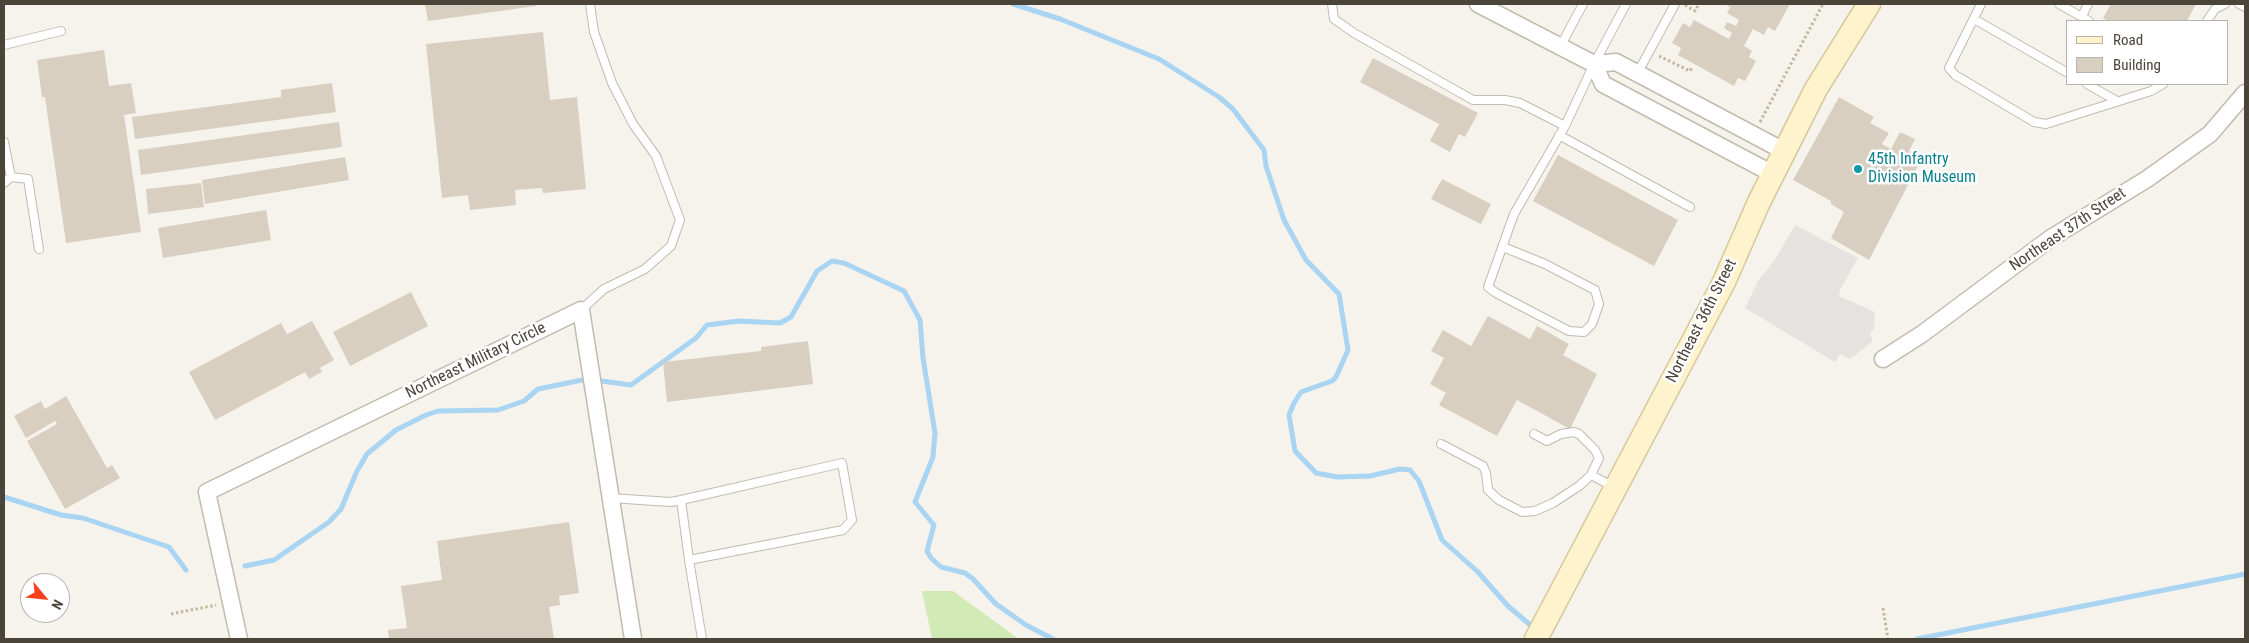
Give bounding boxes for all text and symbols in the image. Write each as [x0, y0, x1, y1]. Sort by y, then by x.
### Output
legend [2066, 20, 2229, 85]
text: Road [2113, 31, 2143, 49]
text: Building [2113, 56, 2161, 74]
place label: 45th Infantry Division Museum [1868, 150, 1976, 188]
marker: 45th Infantry Division Museum [1852, 163, 1864, 175]
street label: Northeast 37th Street [2006, 184, 2130, 276]
street label: Northeast 36th Street [1663, 256, 1741, 386]
street label: Northeast Military Circle [403, 319, 549, 403]
north arrow [20, 573, 70, 623]
text: N [48, 597, 66, 612]

